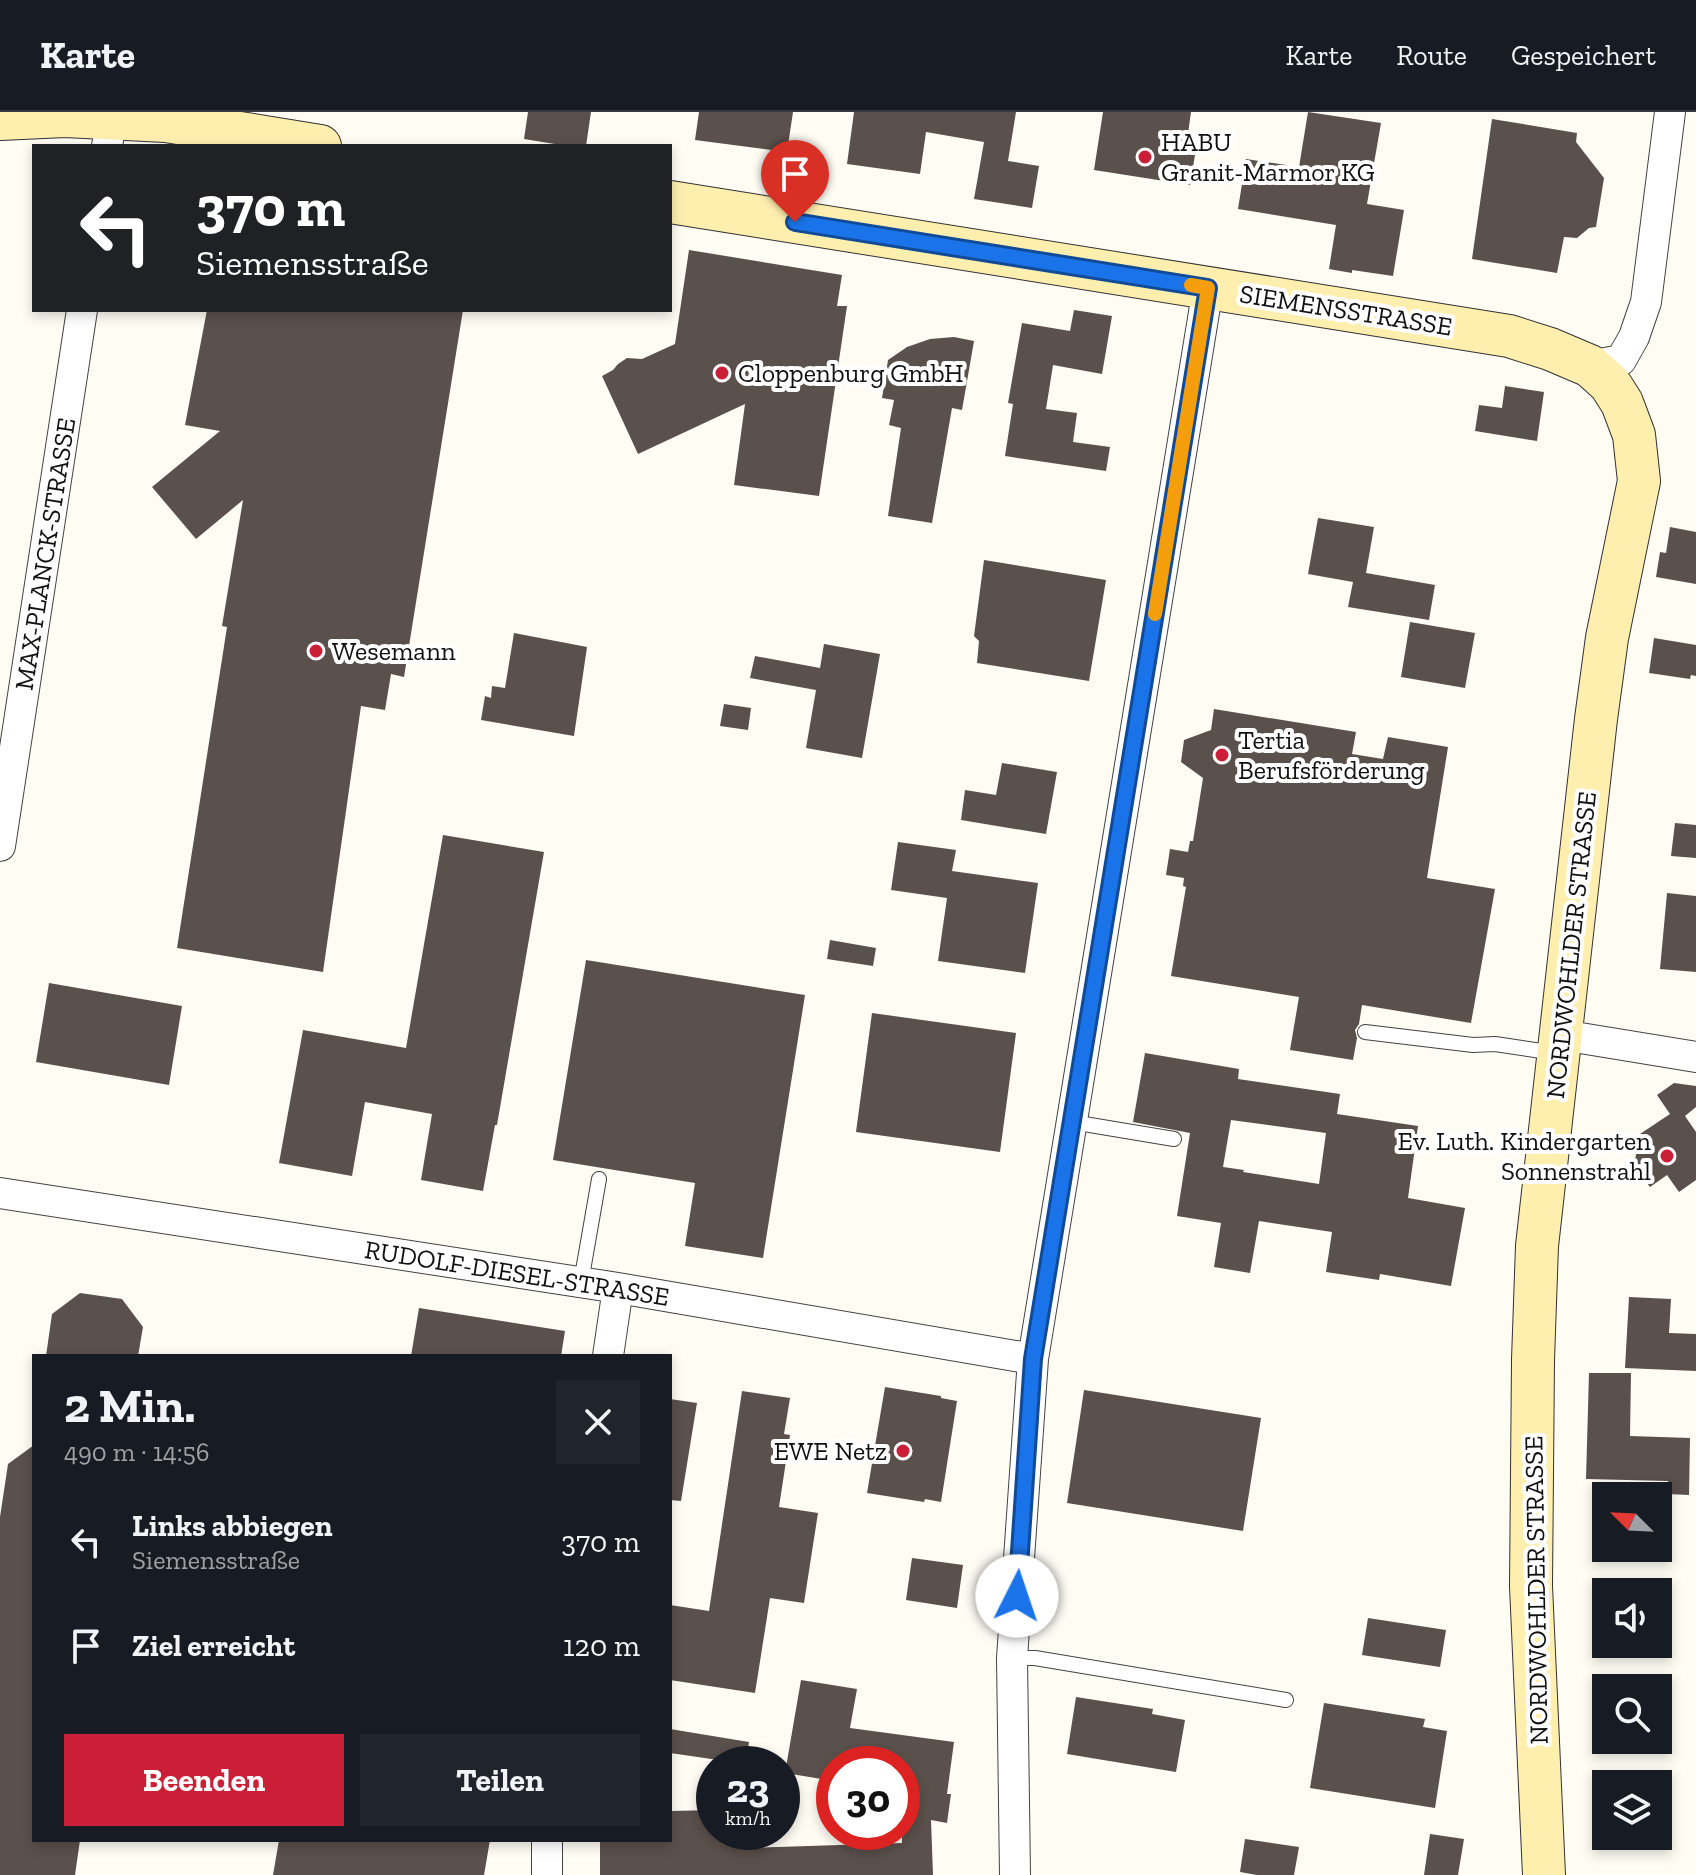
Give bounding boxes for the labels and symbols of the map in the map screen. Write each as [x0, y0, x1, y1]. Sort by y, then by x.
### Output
place label: HABU Granit-Marmor KG [1161, 126, 1375, 188]
pin [761, 140, 829, 222]
marker: HABU Granit-Marmor KG [1136, 148, 1154, 166]
street label: SIEMENSSTRASSE [1237, 277, 1455, 343]
place label: Cloppenburg GmbH [738, 357, 964, 389]
marker: Cloppenburg GmbH [713, 364, 731, 382]
street label: MAX-PLANCK-STRASSE [8, 416, 82, 692]
place label: Wesemann [332, 635, 456, 667]
marker: Wesemann [307, 642, 325, 660]
place label: Tertia Berufsförderung [1238, 724, 1425, 786]
marker: Tertia Berufsförderung [1213, 746, 1231, 764]
street label: NORDWOHLDER STRASSE [1539, 790, 1603, 1100]
place label: Ev. Luth. Kindergarten Sonnenstrahl [1398, 1125, 1651, 1187]
marker: Ev. Luth. Kindergarten Sonnenstrahl [1658, 1147, 1676, 1165]
street label: RUDOLF-DIESEL-STRASSE [362, 1233, 672, 1313]
place label: EWE Netz [774, 1435, 887, 1467]
street label: NORDWOHLDER STRASSE [1517, 1435, 1555, 1745]
marker: EWE Netz [894, 1442, 912, 1460]
north arrow [1592, 1482, 1672, 1562]
position arrow [975, 1554, 1059, 1638]
speed limit sign: 30 [816, 1746, 920, 1850]

